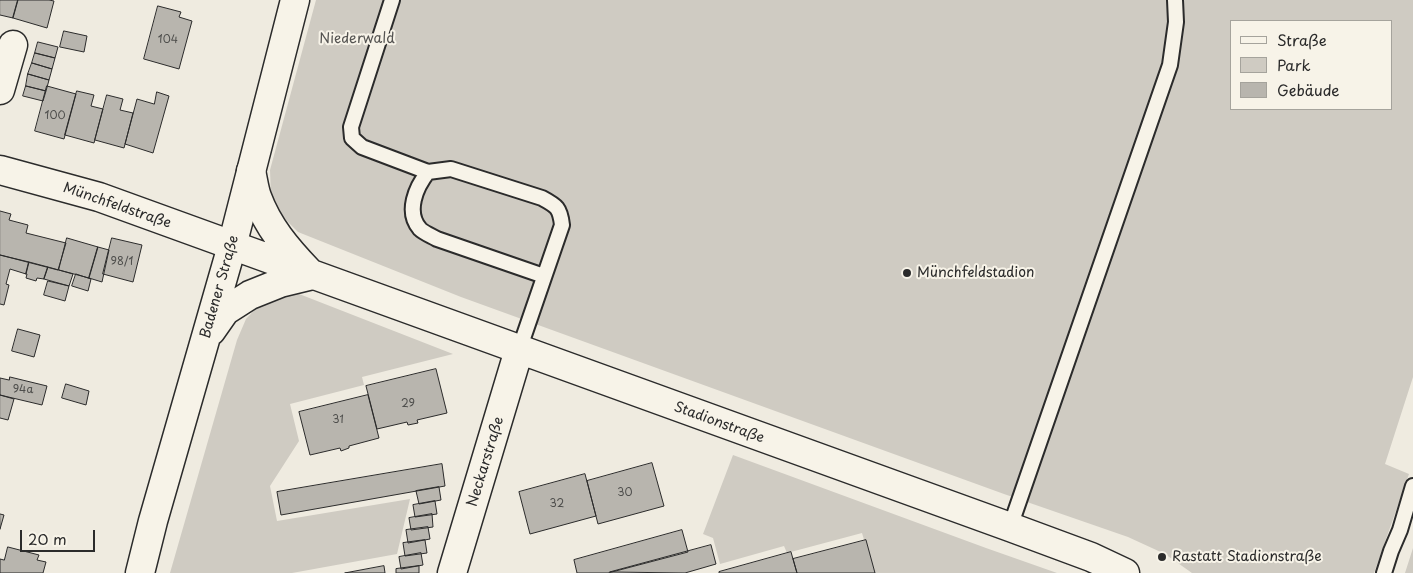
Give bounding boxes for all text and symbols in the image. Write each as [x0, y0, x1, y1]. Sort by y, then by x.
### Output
legend [1230, 20, 1393, 110]
text: Straße [1277, 28, 1327, 51]
park label: Niederwald [319, 31, 395, 47]
house number: 104 [158, 33, 178, 47]
text: Park [1277, 53, 1311, 76]
text: Gebäude [1277, 78, 1339, 101]
house number: 100 [44, 109, 66, 123]
street label: Münchfeldstraße [61, 180, 173, 232]
street label: Badener Straße [197, 233, 243, 341]
house number: 98/1 [111, 255, 133, 269]
place label: Münchfeldstadion [917, 265, 1034, 281]
marker: Münchfeldstadion [901, 267, 913, 279]
house number: 94a [13, 383, 33, 397]
house number: 29 [401, 397, 415, 411]
street label: Stadionstraße [672, 399, 766, 447]
house number: 31 [332, 413, 344, 427]
street label: Neckarstraße [464, 415, 508, 509]
house number: 30 [617, 486, 633, 500]
house number: 32 [550, 497, 564, 511]
scale bar [22, 520, 98, 552]
text: 20 m [28, 527, 67, 550]
place label: Rastatt Stadionstraße [1172, 549, 1322, 565]
marker: Rastatt Stadionstraße [1156, 551, 1168, 563]

